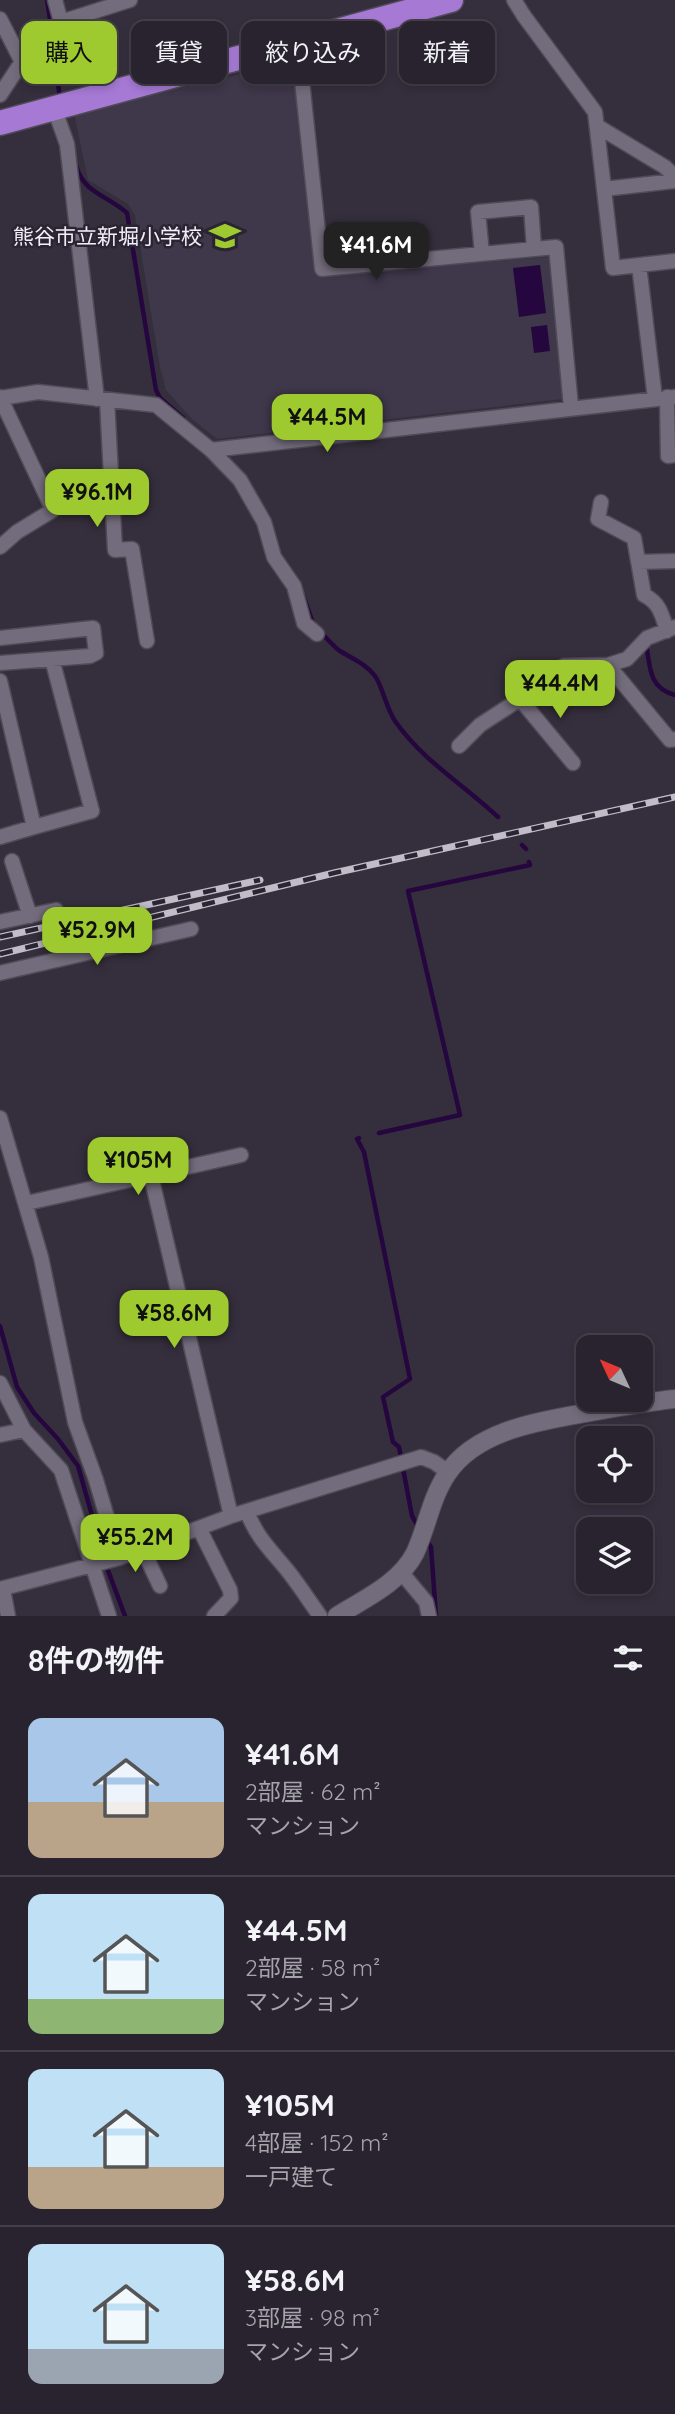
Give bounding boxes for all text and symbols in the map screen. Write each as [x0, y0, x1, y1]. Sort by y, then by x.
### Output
chip: 購入 [21, 21, 117, 84]
chip: 賃貸 [131, 21, 227, 84]
chip: 絞り込み [241, 21, 385, 84]
chip: 新着 [399, 21, 495, 84]
school or university icon: 熊谷市立新堀小学校 [208, 219, 242, 253]
pin: ¥41.6M [319, 222, 433, 282]
place label: 熊谷市立新堀小学校 [13, 223, 202, 249]
text: ¥41.6M [340, 230, 412, 259]
pin: ¥44.5M [270, 394, 384, 454]
text: ¥44.5M [288, 402, 366, 431]
pin: ¥96.1M [40, 470, 154, 529]
text: ¥96.1M [61, 477, 133, 506]
pin: ¥44.4M [503, 660, 617, 720]
text: ¥44.4M [521, 668, 599, 697]
pin: ¥52.9M [40, 908, 154, 967]
text: ¥52.9M [58, 915, 136, 944]
pin: ¥105M [89, 1138, 187, 1197]
text: ¥105M [104, 1145, 172, 1174]
pin: ¥58.6M [117, 1290, 231, 1350]
text: ¥58.6M [136, 1298, 212, 1327]
north arrow [576, 1335, 653, 1412]
map controls [576, 1335, 653, 1594]
button: locate [576, 1426, 653, 1503]
pin: ¥55.2M [78, 1514, 192, 1574]
button: layers [576, 1517, 653, 1594]
text: ¥55.2M [97, 1522, 173, 1551]
icon: filters [609, 1639, 647, 1677]
text: 8件の物件 [28, 1641, 164, 1679]
text: ¥41.6M [245, 1735, 340, 1773]
icon: home [84, 1746, 168, 1830]
text: 2部屋 · 62 m² [245, 1777, 380, 1806]
text: マンション [245, 1811, 360, 1840]
text: ¥44.5M [245, 1911, 347, 1949]
icon: home [84, 1922, 168, 2006]
text: 2部屋 · 58 m² [245, 1953, 380, 1982]
text: マンション [245, 1987, 360, 2016]
text: ¥105M [245, 2086, 335, 2124]
icon: home [84, 2097, 168, 2181]
text: 4部屋 · 152 m² [245, 2128, 389, 2157]
text: 一戸建て [245, 2162, 337, 2191]
text: ¥58.6M [245, 2261, 345, 2299]
icon: home [84, 2272, 168, 2356]
text: 3部屋 · 98 m² [245, 2303, 380, 2332]
text: マンション [245, 2337, 360, 2366]

